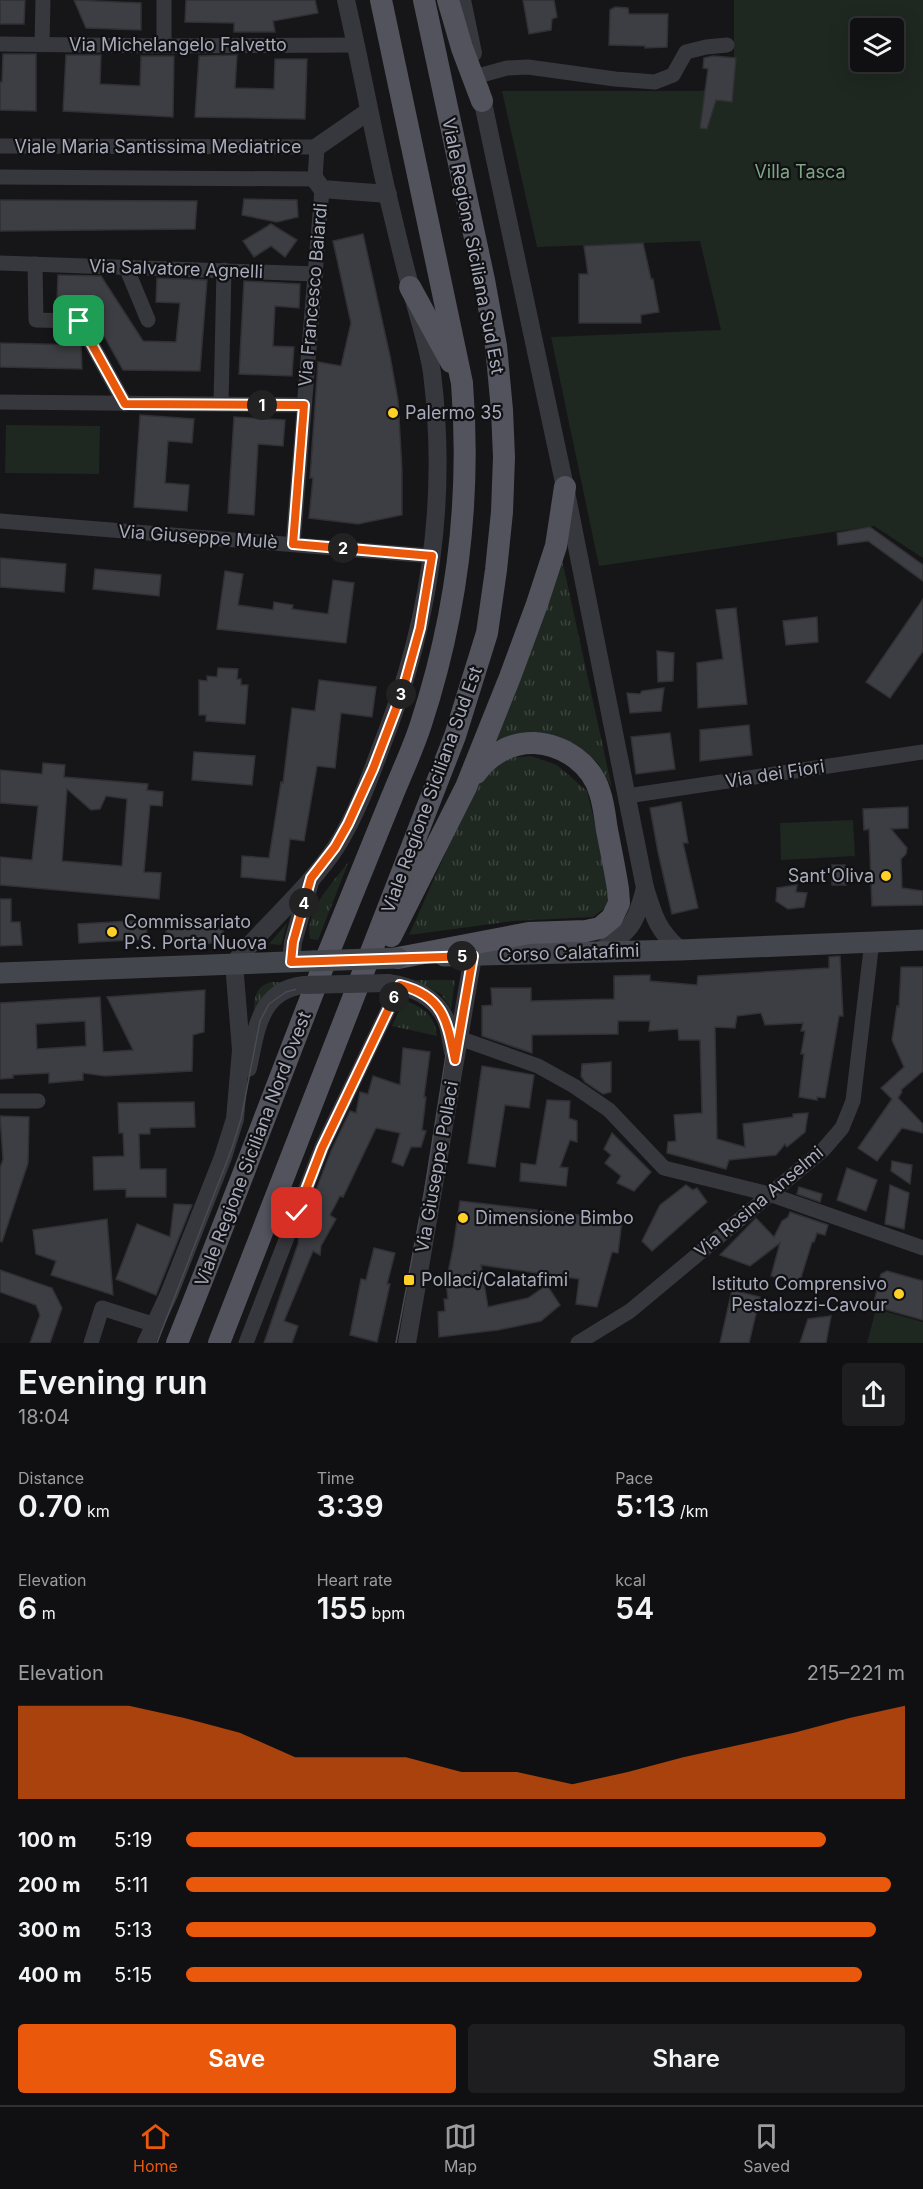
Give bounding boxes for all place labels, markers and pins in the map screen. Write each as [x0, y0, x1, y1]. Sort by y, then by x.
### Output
pin [53, 295, 104, 346]
pin: 1 [247, 390, 277, 420]
place label: Palermo 35 [405, 402, 502, 423]
marker: Palermo 35 [386, 406, 400, 420]
pin: 2 [328, 533, 358, 563]
pin: 3 [386, 679, 416, 709]
place label: Sant'Oliva [788, 865, 874, 886]
marker: Sant'Oliva [879, 869, 893, 883]
pin: 4 [289, 888, 319, 918]
place label: Commissariato P.S. Porta Nuova [124, 911, 267, 953]
marker: Commissariato P.S. Porta Nuova [105, 925, 119, 939]
pin: 5 [447, 941, 477, 971]
pin: 6 [379, 982, 409, 1012]
pin [271, 1187, 322, 1238]
place label: Dimensione Bimbo [475, 1207, 634, 1228]
marker: Dimensione Bimbo [456, 1211, 470, 1225]
place label: Pollaci/Calatafimi [421, 1269, 568, 1290]
marker: Pollaci/Calatafimi [402, 1273, 416, 1287]
place label: Istituto Comprensivo Pestalozzi-Cavour [712, 1273, 887, 1315]
marker: Istituto Comprensivo Pestalozzi-Cavour [892, 1287, 906, 1301]

